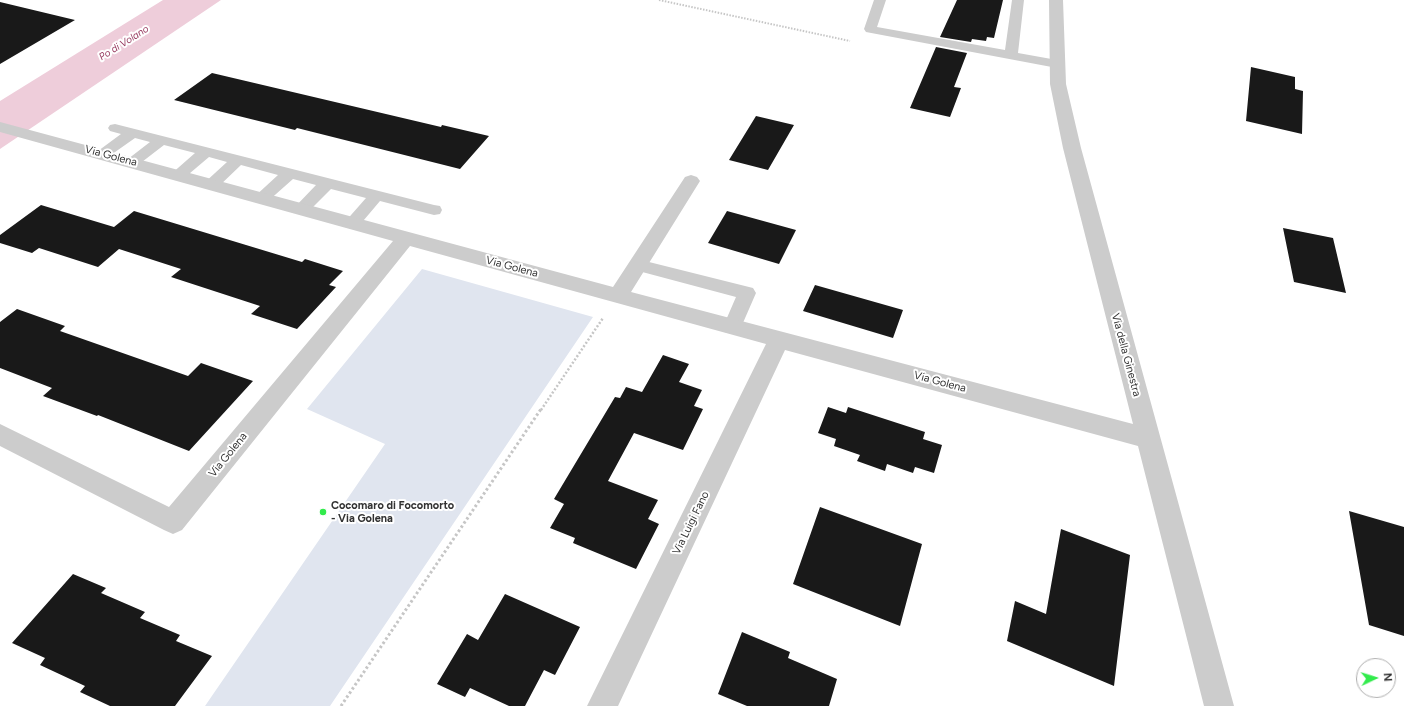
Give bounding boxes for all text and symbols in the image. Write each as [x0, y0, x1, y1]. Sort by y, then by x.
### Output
water label: Po di Volano [97, 23, 151, 63]
street label: Via Golena [83, 143, 139, 169]
street label: Via Golena [484, 254, 540, 280]
street label: Via della Ginestra [1109, 312, 1143, 398]
street label: Via Golena [912, 369, 968, 395]
street label: Via Golena [206, 430, 250, 480]
street label: Via Luigi Fano [670, 489, 712, 557]
place label: Cocomaro di Focomorto - Via Golena [331, 499, 454, 525]
marker: Cocomaro di Focomorto - Via Golena [318, 507, 328, 517]
north arrow [1356, 658, 1396, 698]
text: N [1381, 672, 1394, 682]

